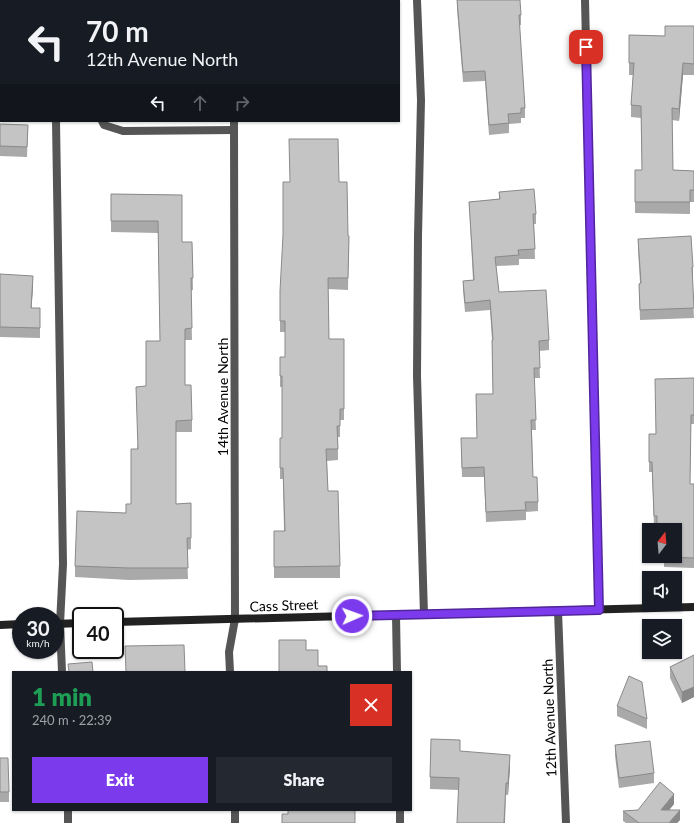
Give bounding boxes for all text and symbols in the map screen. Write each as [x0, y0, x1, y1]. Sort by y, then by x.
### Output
text: 70 m [86, 14, 149, 48]
icon: left [20, 16, 72, 68]
pin [569, 30, 603, 64]
icon: arrive [575, 36, 597, 58]
text: 12th Avenue North [86, 48, 238, 70]
icon: left [147, 92, 169, 114]
icon: ahead [189, 92, 211, 114]
icon: right [231, 92, 253, 114]
street label: 14th Avenue North [214, 338, 231, 456]
north arrow [642, 523, 682, 563]
map controls [642, 523, 682, 659]
button: sound [642, 571, 682, 611]
street label: Cass Street [249, 595, 319, 615]
position arrow [331, 595, 373, 637]
speed limit sign: 40 [72, 607, 124, 659]
text: 30 [26, 616, 50, 640]
button: layers [642, 619, 682, 659]
text: km/h [26, 637, 50, 649]
street label: 12th Avenue North [538, 659, 560, 777]
text: 1 min [32, 682, 92, 711]
button: close [350, 684, 392, 726]
text: 240 m · 22:39 [32, 712, 112, 728]
button: Exit [32, 757, 208, 803]
button: Share [216, 757, 392, 803]

